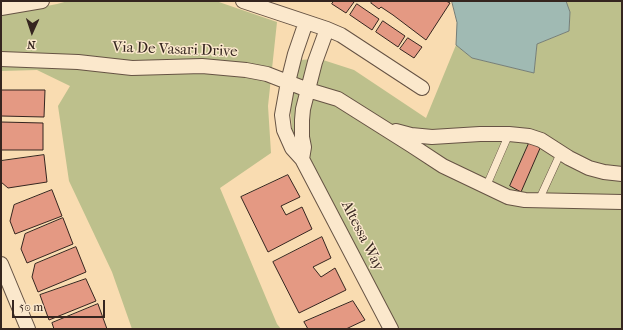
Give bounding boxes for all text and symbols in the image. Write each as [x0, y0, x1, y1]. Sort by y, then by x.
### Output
north arrow [12, 12, 52, 52]
text: N [27, 38, 36, 51]
street label: Via De Vasari Drive [112, 39, 238, 61]
street label: Altessa Way [337, 198, 387, 274]
scale bar [14, 292, 107, 318]
text: 50 m [19, 300, 43, 314]

